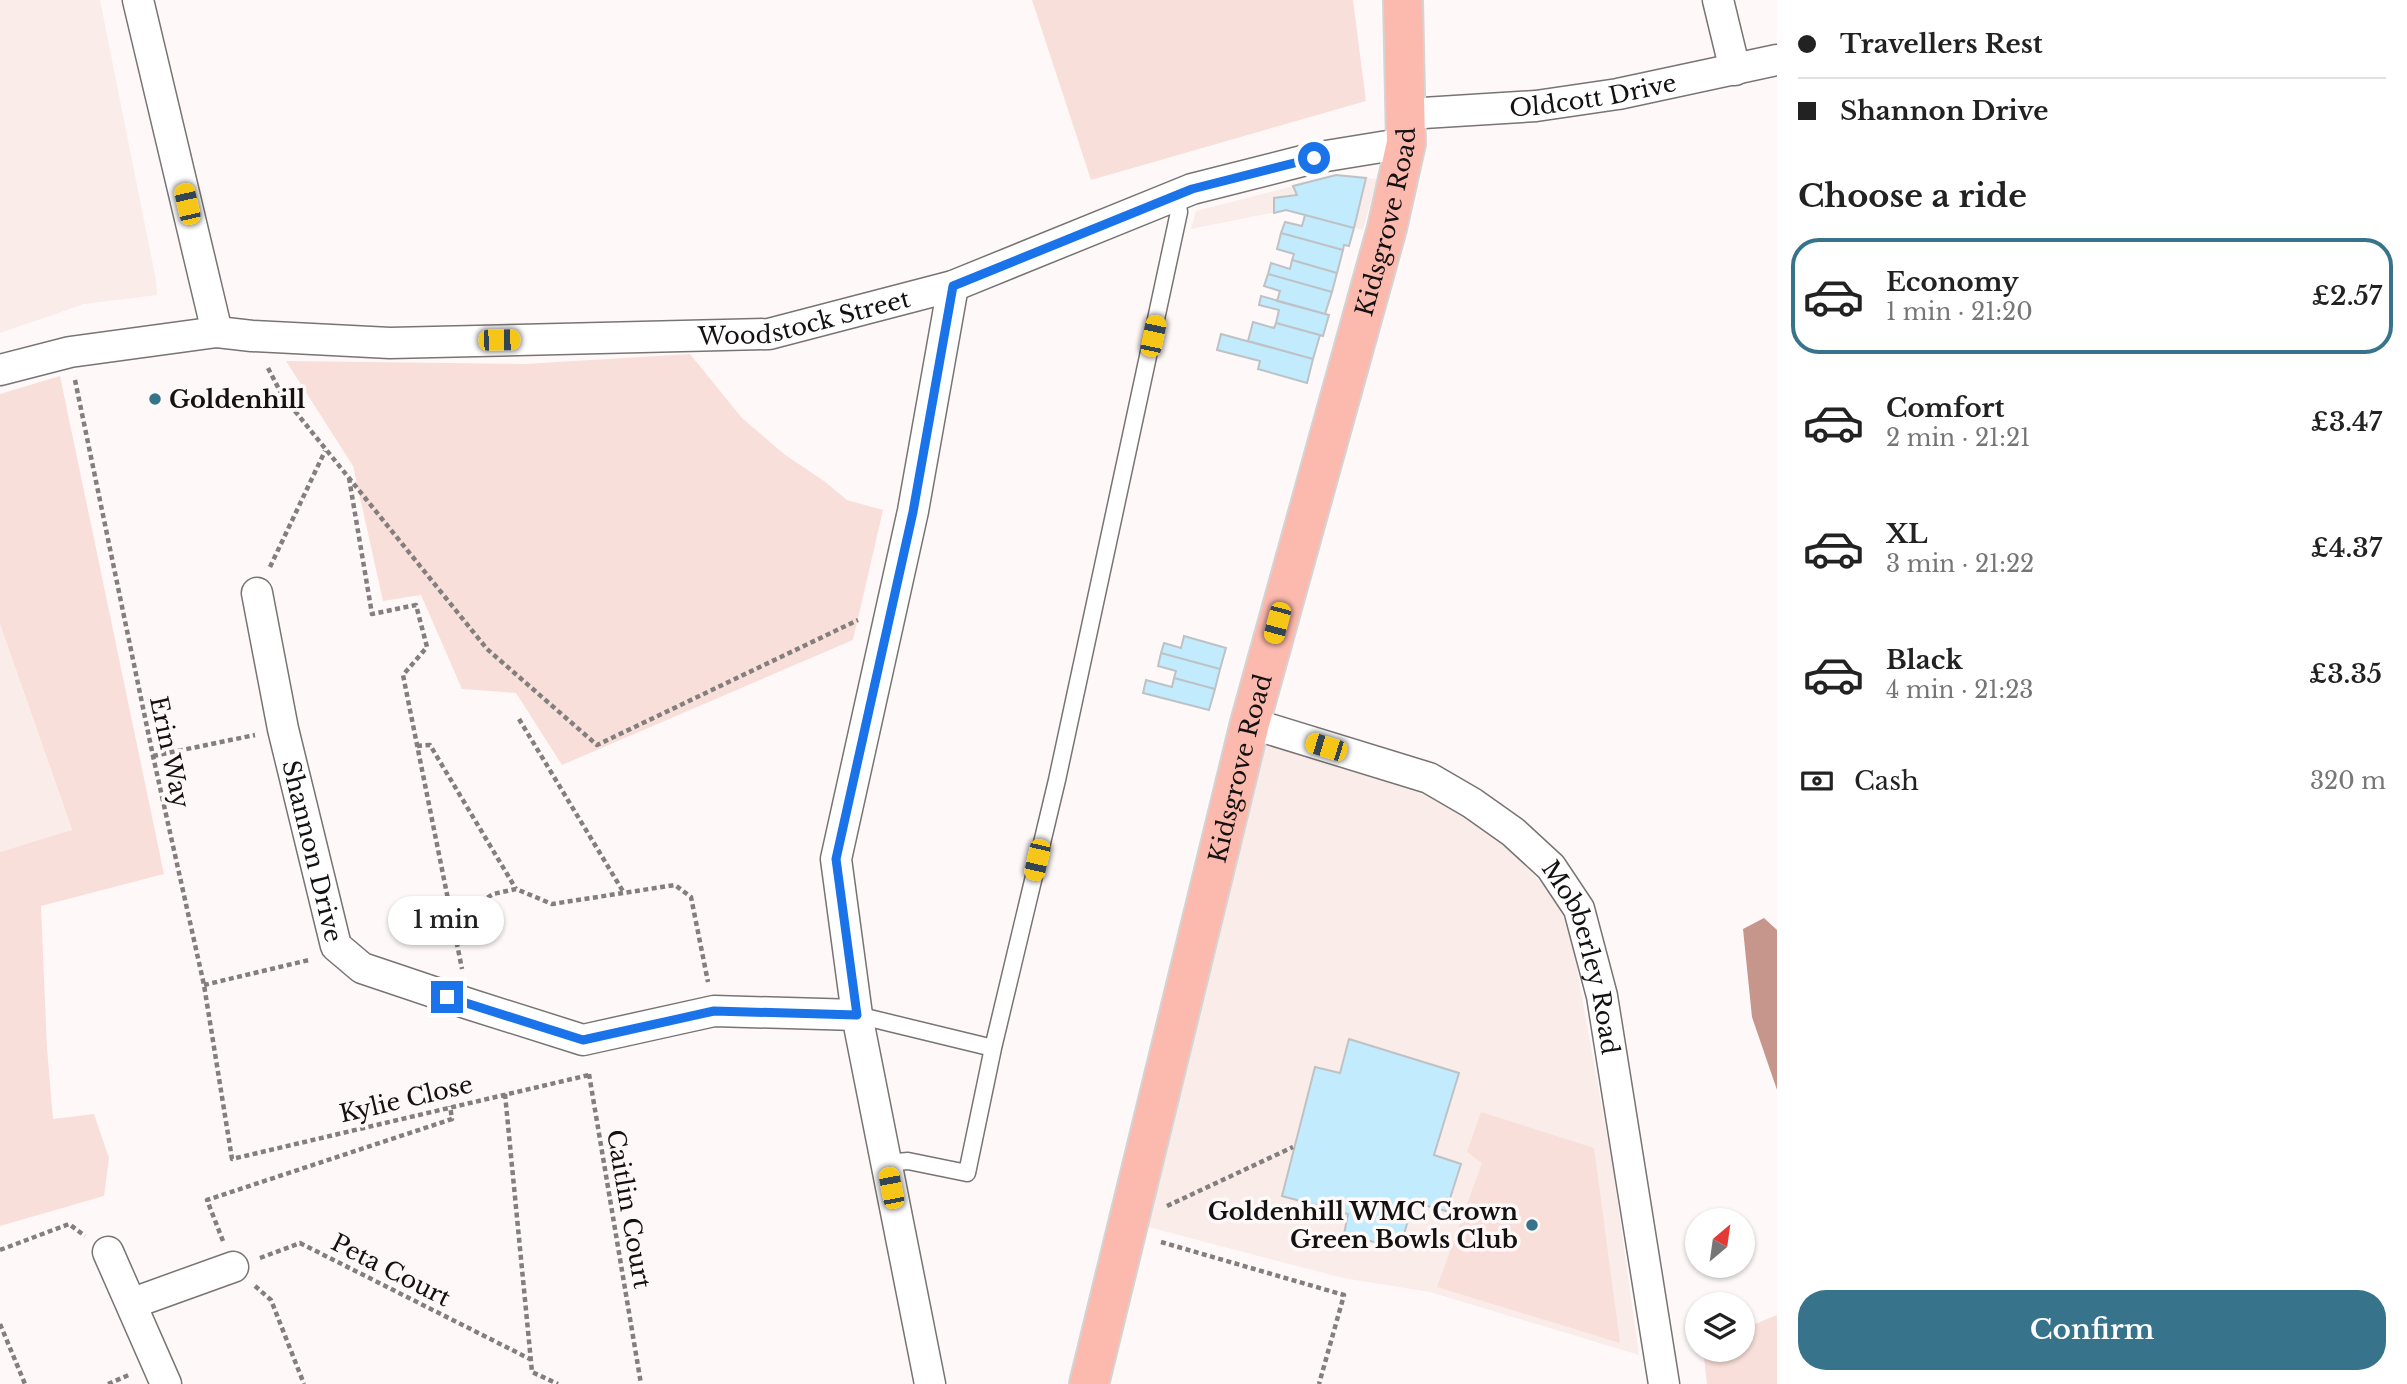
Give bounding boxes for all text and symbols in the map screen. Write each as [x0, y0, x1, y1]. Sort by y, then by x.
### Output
text: Travellers Rest [1840, 28, 2043, 60]
street label: Oldcott Drive [1509, 67, 1679, 122]
text: Shannon Drive [1840, 95, 2048, 127]
street label: Kidsgrove Road [1349, 127, 1421, 319]
route start [1298, 142, 1330, 174]
text: Choose a ride [1798, 176, 2027, 216]
car [173, 181, 202, 227]
icon: car [1802, 265, 1865, 328]
text: Economy [1886, 266, 2019, 298]
text: £2.57 [2312, 280, 2382, 312]
street label: Woodstock Street [696, 283, 913, 350]
text: 1 min · 21:20 [1886, 298, 2033, 326]
car [1139, 313, 1168, 359]
car [478, 329, 521, 351]
place label: Goldenhill [169, 385, 306, 414]
marker: Goldenhill [147, 391, 163, 407]
icon: car [1802, 391, 1865, 454]
text: Comfort [1886, 392, 2004, 424]
text: £3.47 [2311, 406, 2382, 438]
text: 2 min · 21:21 [1886, 424, 2030, 452]
icon: car [1802, 517, 1865, 580]
text: XL [1886, 518, 1928, 550]
text: £4.37 [2311, 532, 2382, 564]
text: 3 min · 21:22 [1886, 550, 2034, 578]
car [1262, 600, 1293, 646]
icon: car [1802, 643, 1865, 706]
text: Black [1886, 644, 1963, 676]
text: £3.35 [2309, 658, 2382, 690]
street label: Kidsgrove Road [1202, 671, 1277, 865]
text: 4 min · 21:23 [1886, 676, 2034, 704]
street label: Erin Way [144, 693, 196, 811]
car [1303, 731, 1350, 763]
street label: Shannon Drive [277, 757, 349, 945]
icon: cash [1798, 762, 1836, 800]
text: Cash [1854, 765, 1919, 797]
text: 320 m [2310, 767, 2386, 795]
car [1023, 837, 1052, 883]
street label: Mobberley Road [1536, 855, 1626, 1056]
callout: 1 min [389, 895, 505, 944]
text: 1 min [413, 906, 479, 934]
route end [431, 981, 463, 1013]
street label: Kylie Close [337, 1070, 475, 1128]
street label: Caitlin Court [601, 1127, 657, 1291]
car [877, 1165, 906, 1211]
place label: Goldenhill WMC Crown Green Bowls Club [1208, 1197, 1519, 1254]
north arrow [1685, 1208, 1755, 1278]
map controls [1685, 1208, 1755, 1362]
marker: Goldenhill WMC Crown Green Bowls Club [1524, 1217, 1540, 1233]
street label: Peta Court [326, 1228, 456, 1312]
button: Confirm [1798, 1290, 2386, 1370]
button: layers [1685, 1292, 1755, 1362]

